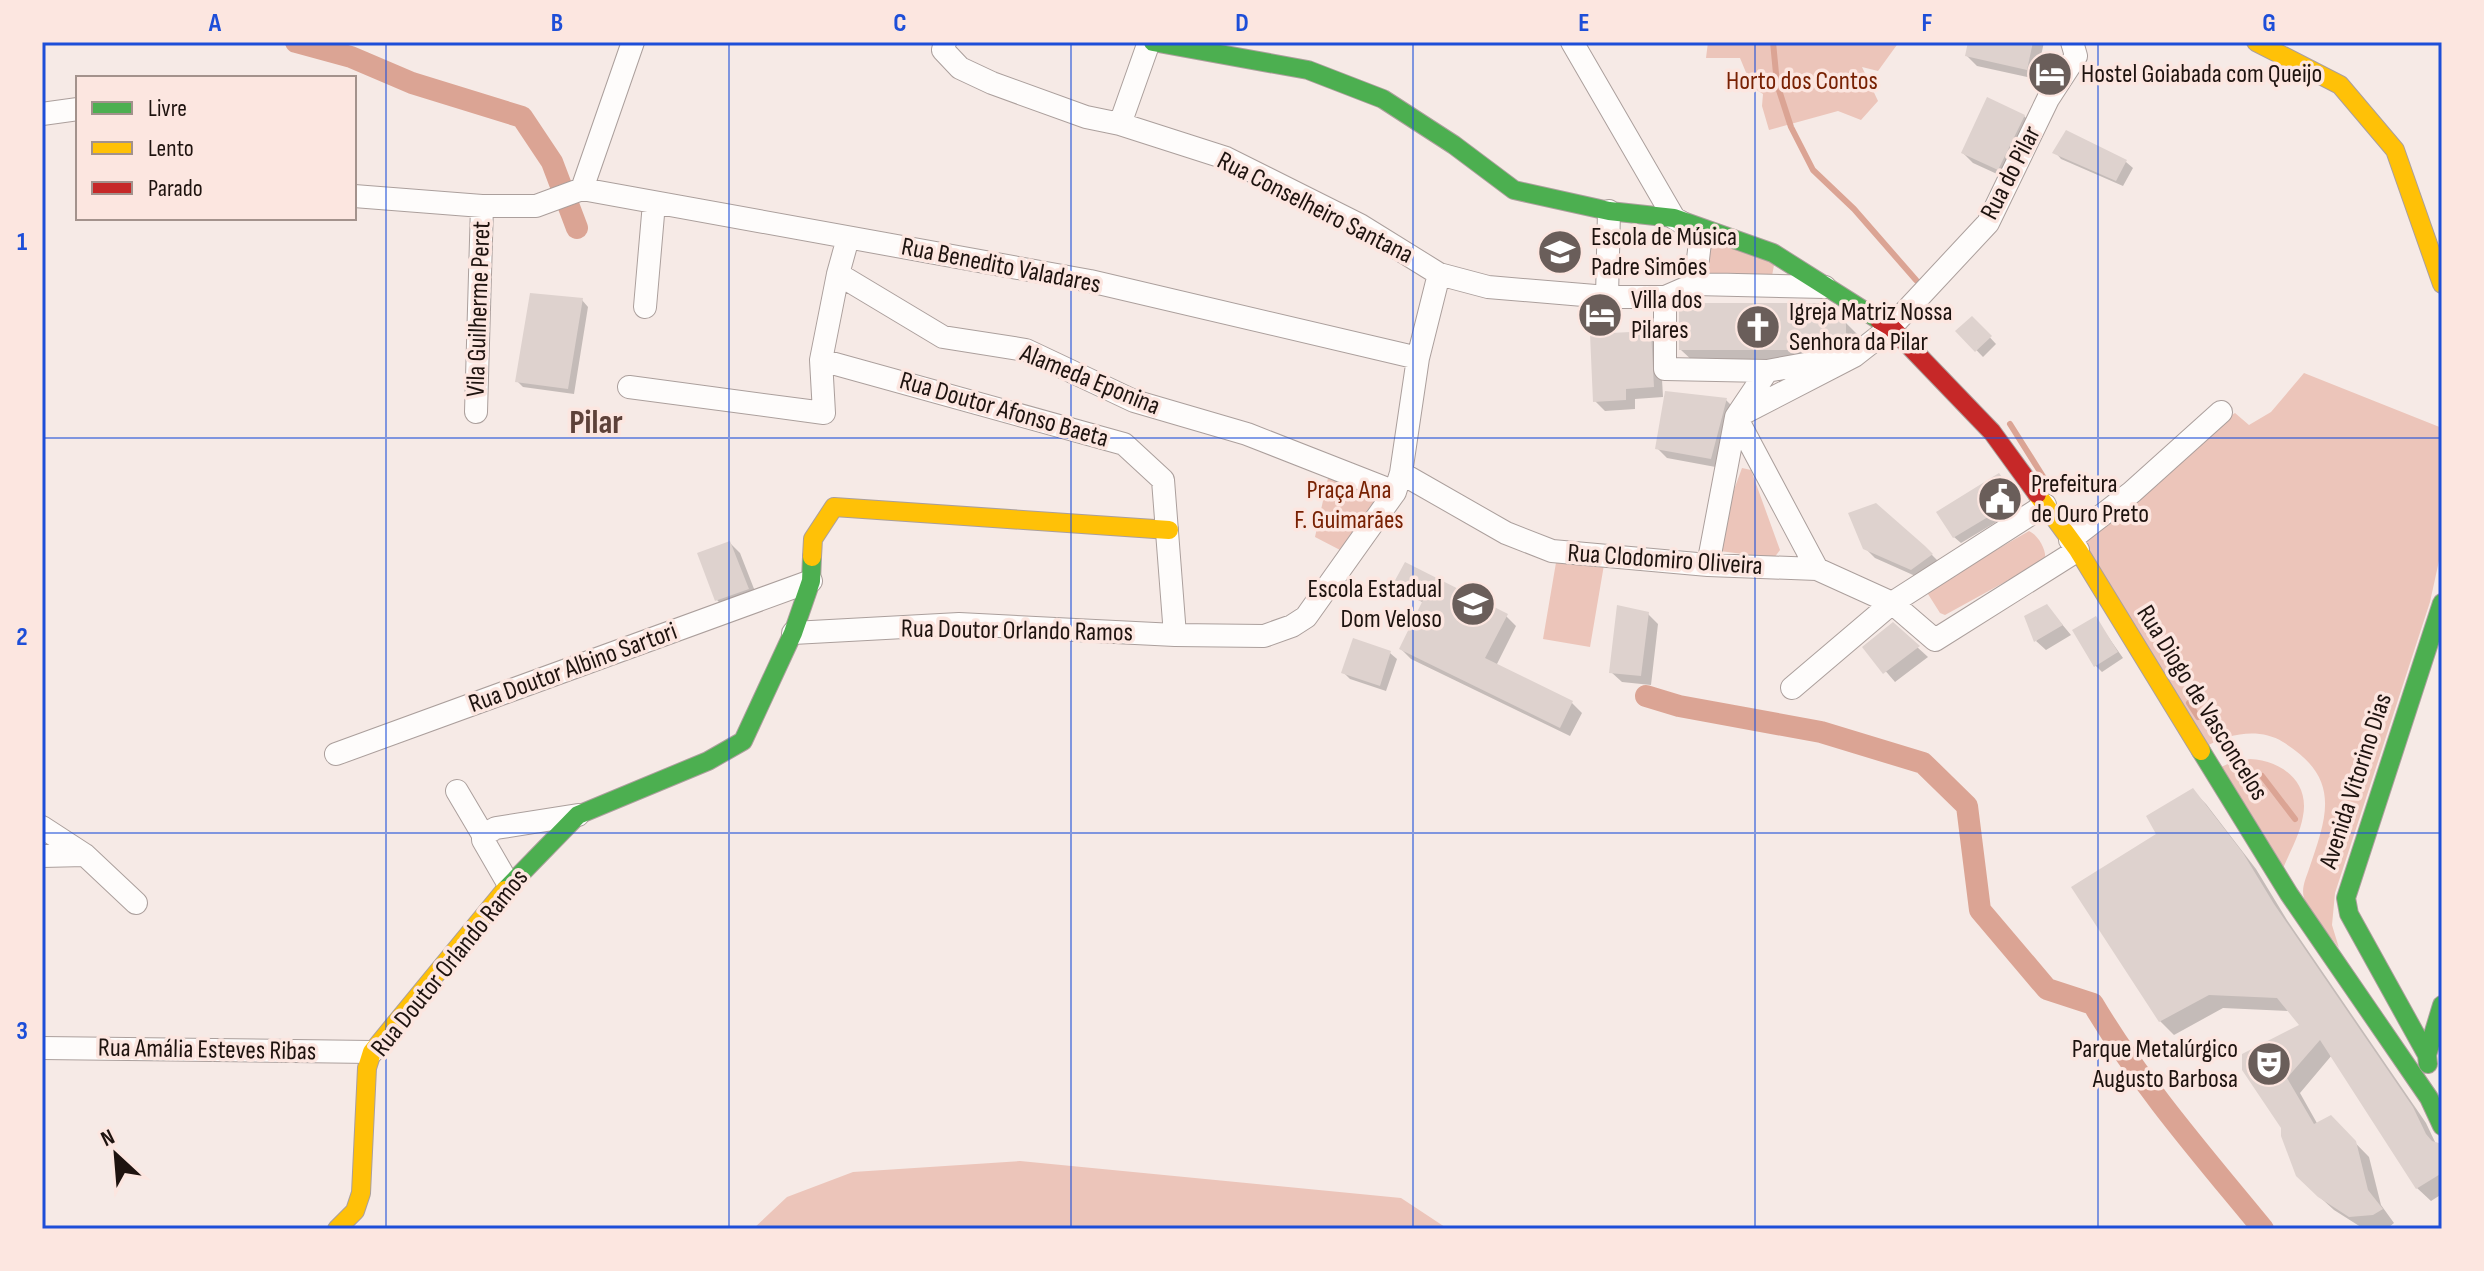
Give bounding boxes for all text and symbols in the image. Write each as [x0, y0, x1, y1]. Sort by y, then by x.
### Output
text: A [208, 8, 222, 39]
text: B [551, 8, 563, 39]
text: C [893, 8, 907, 39]
text: D [1235, 8, 1249, 39]
text: E [1578, 8, 1590, 39]
text: F [1922, 8, 1933, 39]
text: G [2262, 8, 2276, 39]
hotel icon: Hostel Goiabada com Queijo [2026, 50, 2074, 98]
place label: Hostel Goiabada com Queijo [2081, 59, 2322, 90]
park label: Horto dos Contos [1726, 66, 1878, 97]
legend [76, 76, 356, 220]
text: Livre [148, 94, 187, 123]
street label: Rua do Pilar [1974, 121, 2048, 225]
text: Lento [148, 134, 194, 163]
street label: Rua Conselheiro Santana [1212, 145, 1418, 271]
text: Parado [148, 174, 203, 203]
street label: Vila Guilherme Peret [460, 220, 498, 398]
place label: Escola de Música Padre Simões [1591, 222, 1737, 283]
text: 1 [17, 227, 27, 258]
school or university icon: Escola de Música Padre Simões [1536, 228, 1584, 276]
street label: Rua Benedito Valadares [899, 231, 1103, 301]
place label: Villa dos Pilares [1631, 285, 1702, 346]
hotel icon: Villa dos Pilares [1576, 291, 1624, 339]
place label: Igreja Matriz Nossa Senhora da Pilar [1789, 297, 1952, 358]
church icon: Igreja Matriz Nossa Senhora da Pilar [1734, 303, 1782, 351]
street label: Alameda Eponina [1015, 338, 1164, 422]
street label: Rua Doutor Afonso Baeta [896, 365, 1112, 455]
district label: Pilar [569, 402, 623, 443]
place label: Prefeitura de Ouro Preto [2031, 469, 2149, 530]
park label: Praça Ana F. Guimarães [1294, 475, 1404, 536]
public building icon: Prefeitura de Ouro Preto [1976, 475, 2024, 523]
street label: Rua Clodomiro Oliveira [1566, 538, 1764, 582]
place label: Escola Estadual Dom Veloso [1307, 574, 1442, 635]
school or university icon: Escola Estadual Dom Veloso [1449, 580, 1497, 628]
street label: Rua Diogo de Vasconcelos [2129, 600, 2275, 806]
street label: Rua Doutor Orlando Ramos [901, 613, 1133, 649]
street label: Rua Doutor Albino Sartori [465, 616, 681, 720]
text: 2 [16, 622, 28, 653]
street label: Avenida Vitorino Dias [2313, 689, 2399, 874]
street label: Rua Doutor Orlando Ramos [365, 863, 535, 1063]
text: 3 [16, 1016, 28, 1047]
street label: Rua Amália Esteves Ribas [98, 1033, 316, 1067]
place label: Parque Metalúrgico Augusto Barbosa [2072, 1034, 2238, 1095]
theatre icon: Parque Metalúrgico Augusto Barbosa [2245, 1040, 2293, 1088]
north arrow [76, 1115, 156, 1195]
text: N [97, 1124, 119, 1153]

